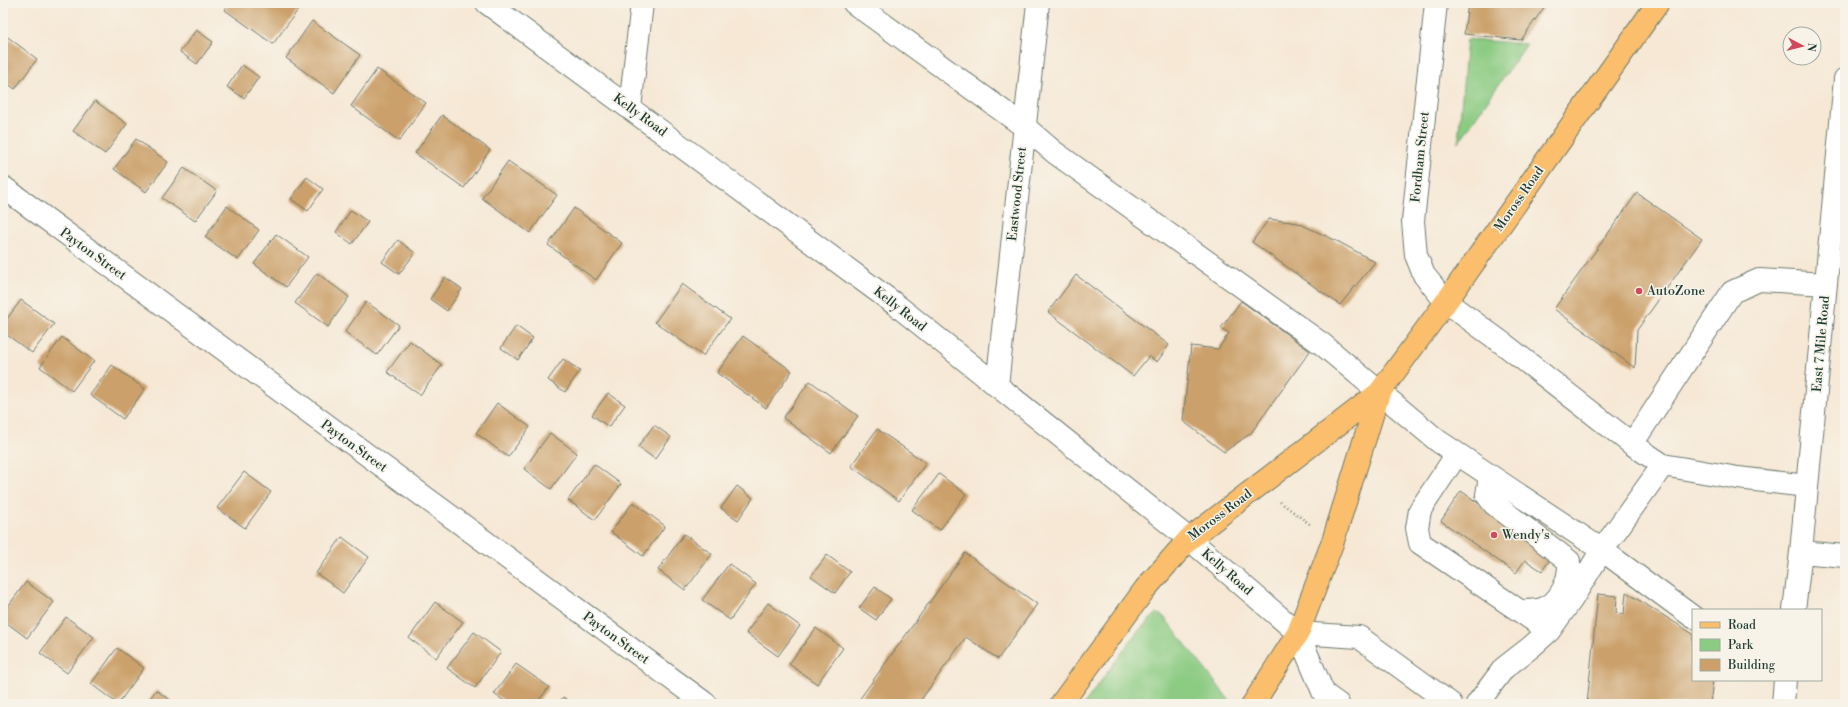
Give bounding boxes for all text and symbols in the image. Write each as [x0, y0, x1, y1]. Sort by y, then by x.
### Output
north arrow [1782, 26, 1822, 66]
text: N [1803, 42, 1818, 53]
street label: Kelly Road [610, 90, 671, 140]
street label: Fordham Street [1407, 110, 1433, 203]
street label: Eastwood Street [1004, 146, 1030, 242]
street label: Moross Road [1491, 163, 1548, 235]
street label: Payton Street [57, 224, 130, 284]
street label: Kelly Road [870, 283, 930, 335]
place label: AutoZone [1646, 283, 1705, 299]
marker: AutoZone [1634, 286, 1644, 296]
street label: East 7 Mile Road [1809, 294, 1833, 393]
street label: Payton Street [318, 416, 391, 476]
street label: Moross Road [1185, 485, 1256, 544]
place label: Wendy's [1501, 527, 1550, 543]
marker: Wendy's [1489, 530, 1499, 540]
street label: Kelly Road [1198, 545, 1256, 599]
street label: Payton Street [580, 608, 653, 668]
legend [1692, 609, 1822, 681]
text: Road [1728, 618, 1756, 633]
text: Park [1728, 638, 1754, 653]
text: Building [1727, 658, 1776, 673]

